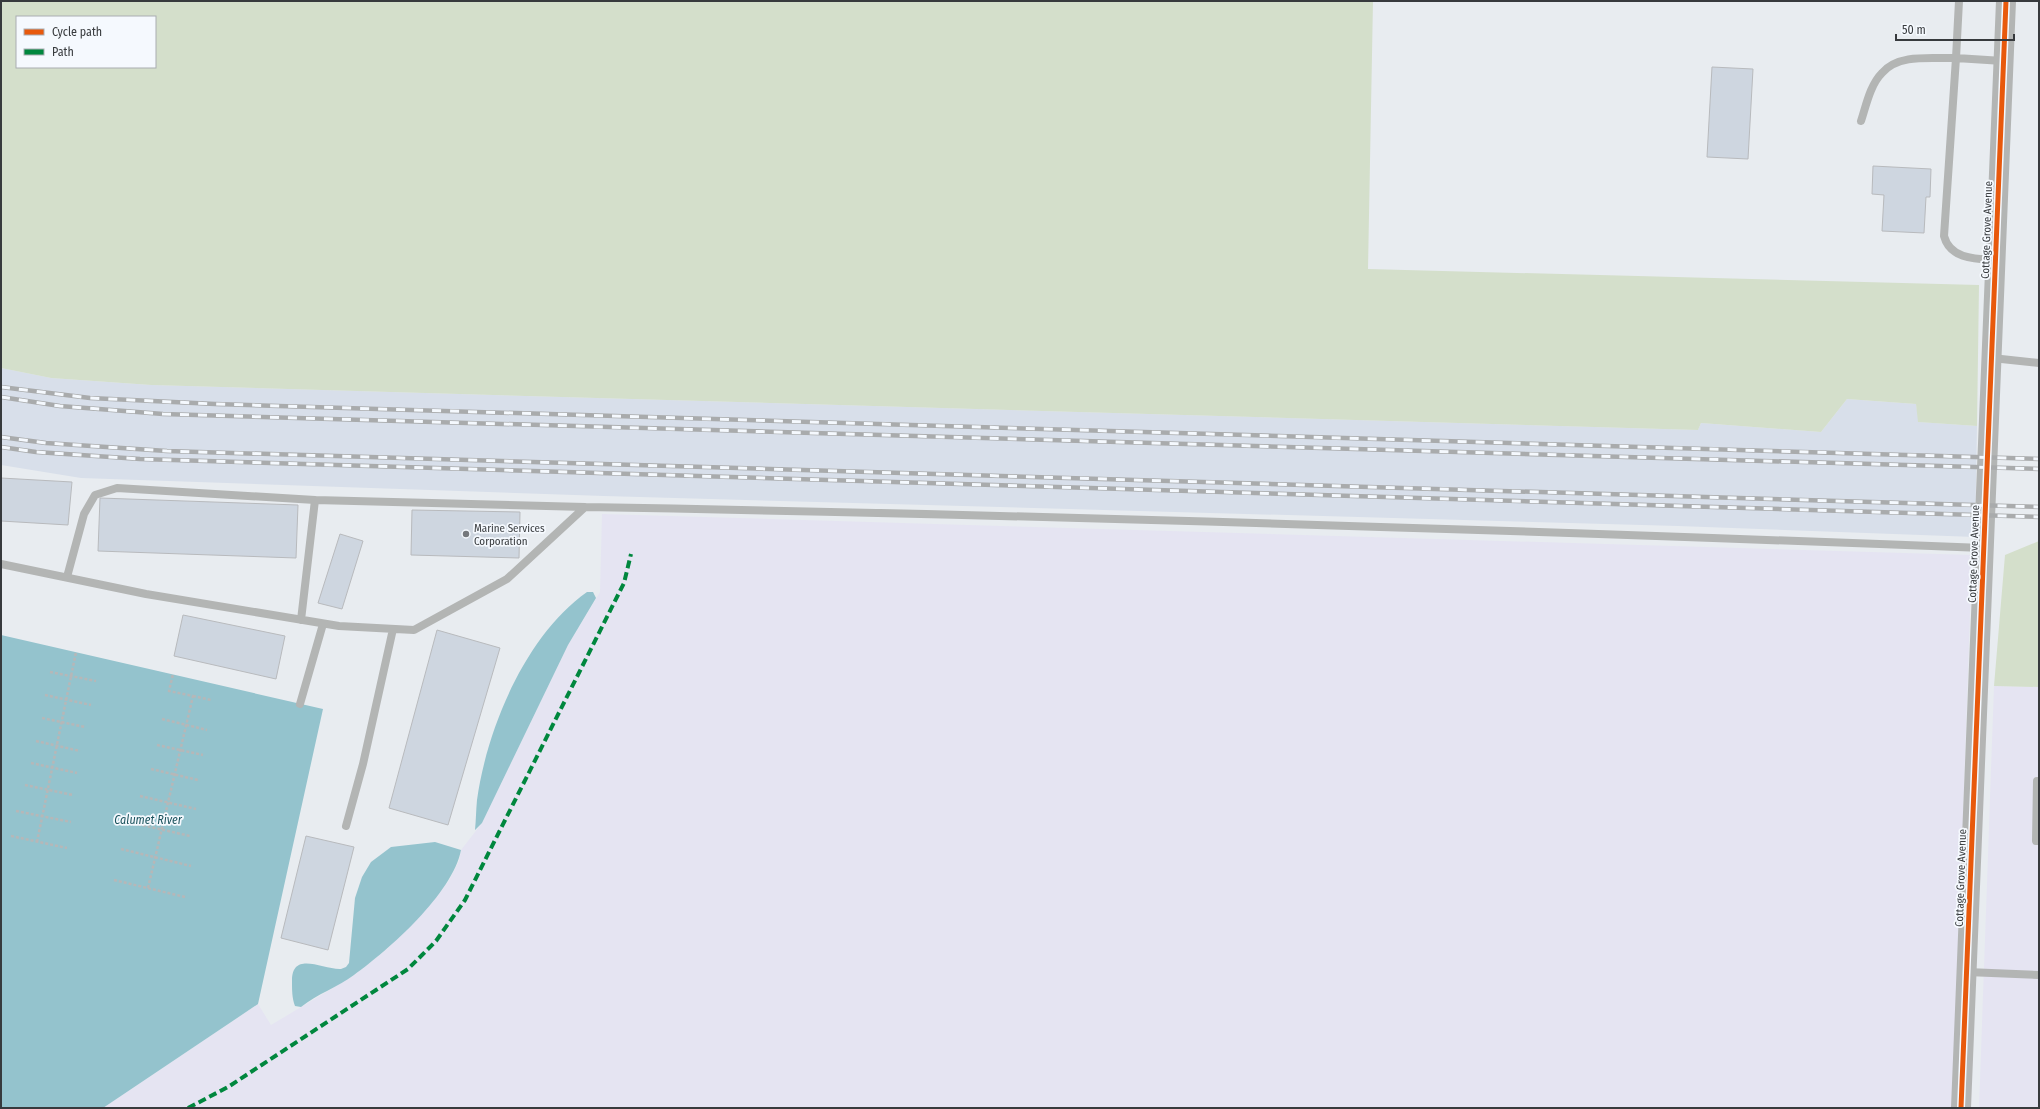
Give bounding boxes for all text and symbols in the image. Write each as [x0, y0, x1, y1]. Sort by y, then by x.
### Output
legend [16, 16, 156, 68]
scale bar [1896, 16, 2014, 42]
text: 50 m [1902, 23, 1926, 37]
text: Cycle path [52, 25, 102, 39]
text: Path [52, 45, 74, 59]
street label: Cottage Grove Avenue [1979, 181, 1995, 279]
street label: Cottage Grove Avenue [1966, 505, 1982, 603]
place label: Marine Services Corporation [474, 522, 545, 548]
marker: Marine Services Corporation [461, 529, 471, 539]
water label: Calumet River [114, 813, 183, 827]
street label: Cottage Grove Avenue [1953, 829, 1969, 927]

